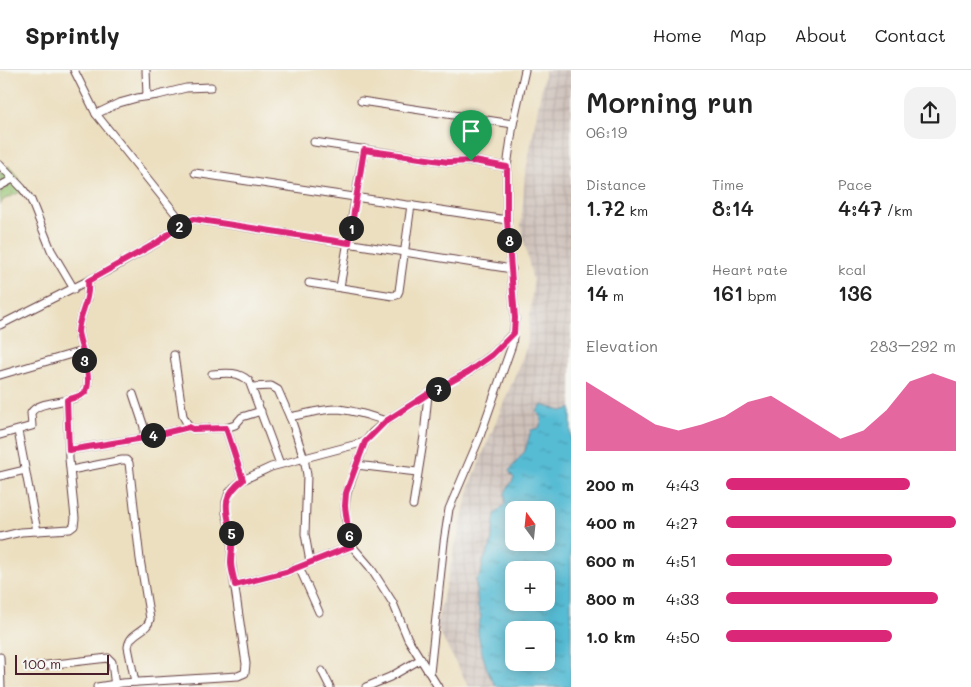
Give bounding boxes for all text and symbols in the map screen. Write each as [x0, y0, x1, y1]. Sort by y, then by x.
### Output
text: Sprintly [25, 19, 120, 50]
text: Home [653, 23, 702, 47]
text: Map [730, 23, 766, 47]
text: About [794, 23, 847, 47]
text: Contact [875, 23, 946, 47]
text: Morning run [586, 84, 753, 120]
button: share [904, 87, 956, 139]
pin [450, 110, 492, 161]
icon: arrive [457, 117, 485, 145]
text: 06:19 [586, 121, 627, 142]
text: Distance [586, 175, 646, 194]
text: Time [712, 175, 744, 194]
text: Pace [838, 175, 872, 194]
text: 1.72 [586, 194, 625, 221]
text: 8:14 [712, 194, 754, 221]
text: 4:47 [838, 194, 882, 221]
text: km [625, 201, 648, 220]
text: /km [882, 201, 913, 220]
pin: 2 [166, 214, 192, 238]
pin: 1 [338, 216, 364, 240]
text: 2 [176, 217, 183, 236]
text: 1 [348, 219, 355, 238]
pin: 8 [496, 228, 522, 252]
text: 8 [505, 231, 514, 250]
text: Elevation [586, 260, 649, 279]
text: Heart rate [712, 260, 788, 279]
text: kcal [838, 260, 866, 279]
text: 14 [586, 279, 608, 306]
text: 161 [712, 279, 743, 306]
text: 136 [838, 279, 873, 306]
text: m [608, 286, 624, 305]
text: bpm [743, 286, 777, 305]
text: Elevation [586, 335, 658, 356]
text: 283–292 m [870, 335, 956, 356]
pin: 3 [72, 348, 96, 372]
text: 3 [80, 351, 89, 370]
pin: 7 [426, 376, 450, 402]
text: 7 [435, 380, 442, 399]
pin: 4 [140, 422, 166, 448]
text: 4 [149, 426, 158, 445]
text: 200 m [586, 474, 634, 495]
text: 4:43 [666, 474, 699, 495]
north arrow [505, 501, 555, 551]
map controls [505, 501, 555, 671]
text: 400 m [586, 512, 635, 533]
text: 4:27 [666, 512, 698, 533]
pin: 5 [218, 520, 244, 546]
pin: 6 [336, 522, 362, 548]
text: 5 [227, 524, 236, 543]
text: 6 [345, 526, 354, 545]
text: 600 m [586, 550, 635, 571]
text: 4:51 [666, 550, 697, 571]
button: + [505, 561, 555, 611]
text: 800 m [586, 588, 635, 609]
text: 4:33 [666, 588, 699, 609]
button: − [505, 621, 555, 671]
text: 1.0 km [586, 626, 635, 647]
text: 4:50 [666, 626, 700, 647]
scale bar [15, 652, 109, 675]
text: 100 m [22, 654, 61, 673]

